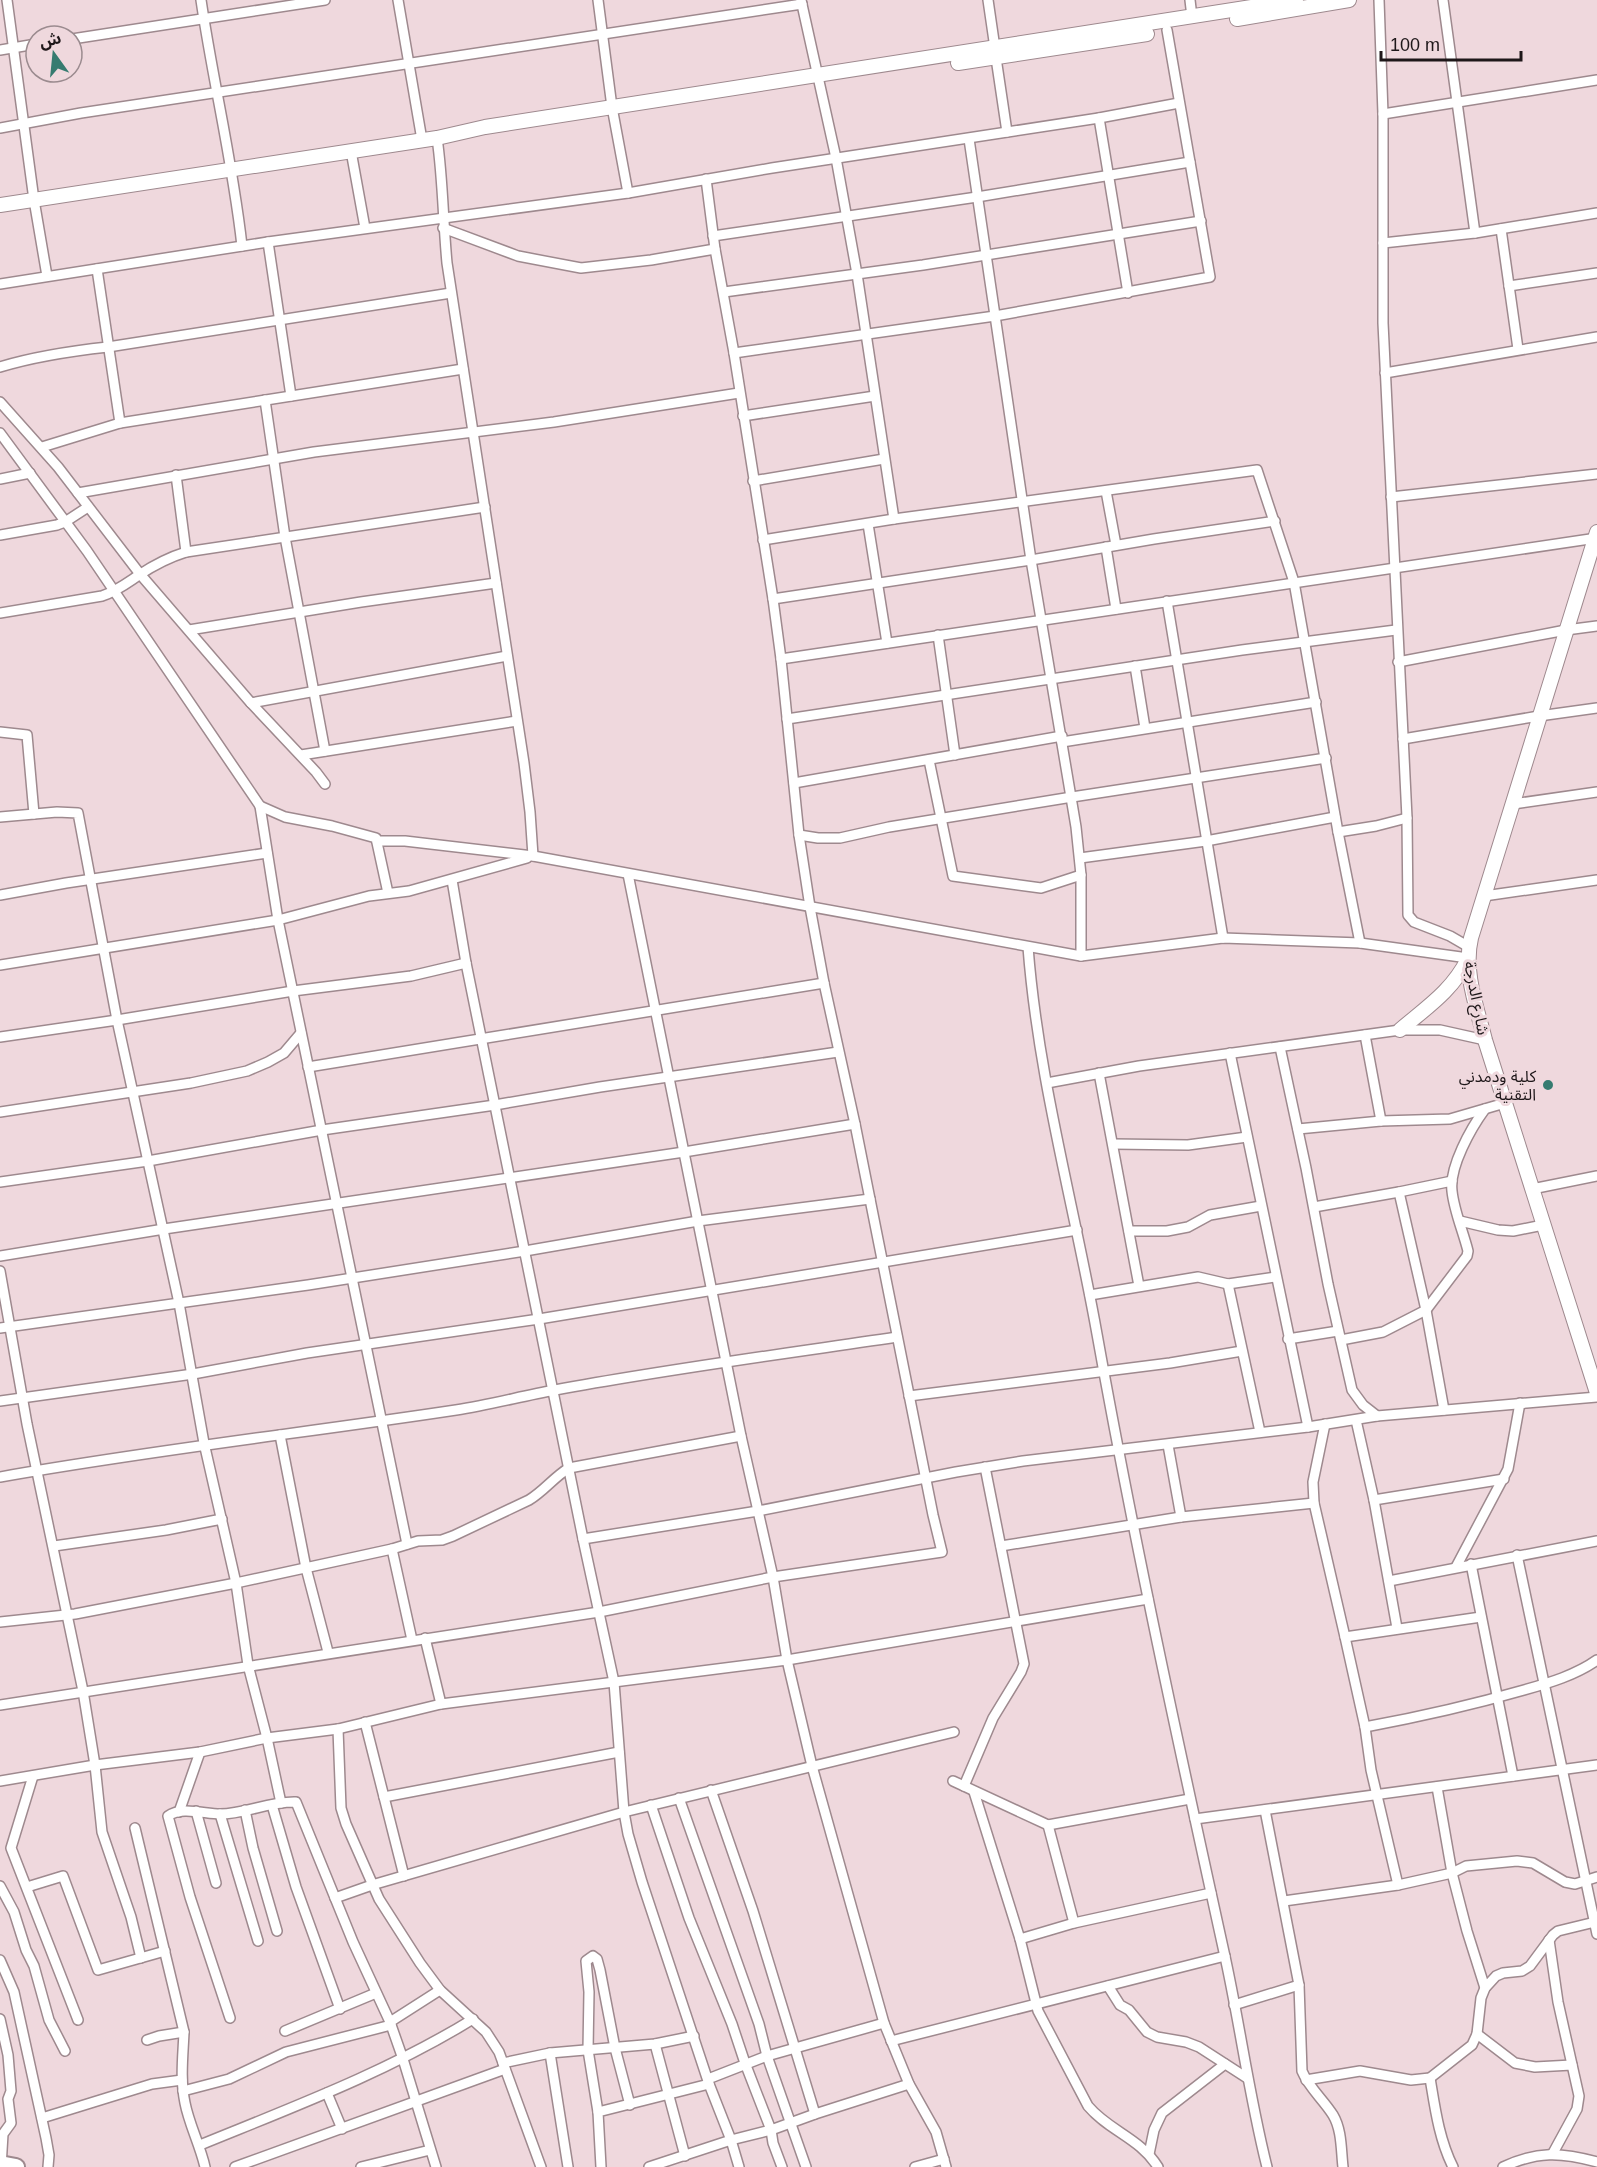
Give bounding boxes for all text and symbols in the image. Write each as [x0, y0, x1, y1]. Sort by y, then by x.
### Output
north arrow [24, 24, 84, 84]
scale bar [1381, 24, 1520, 62]
text: ش [37, 29, 63, 52]
text: 100 m [1390, 35, 1440, 55]
street label: شارع الدرجة [1457, 960, 1492, 1037]
place label: كلية ودمدني التقنية [1459, 1068, 1536, 1103]
marker: كلية ودمدني التقنية [1541, 1078, 1555, 1092]

